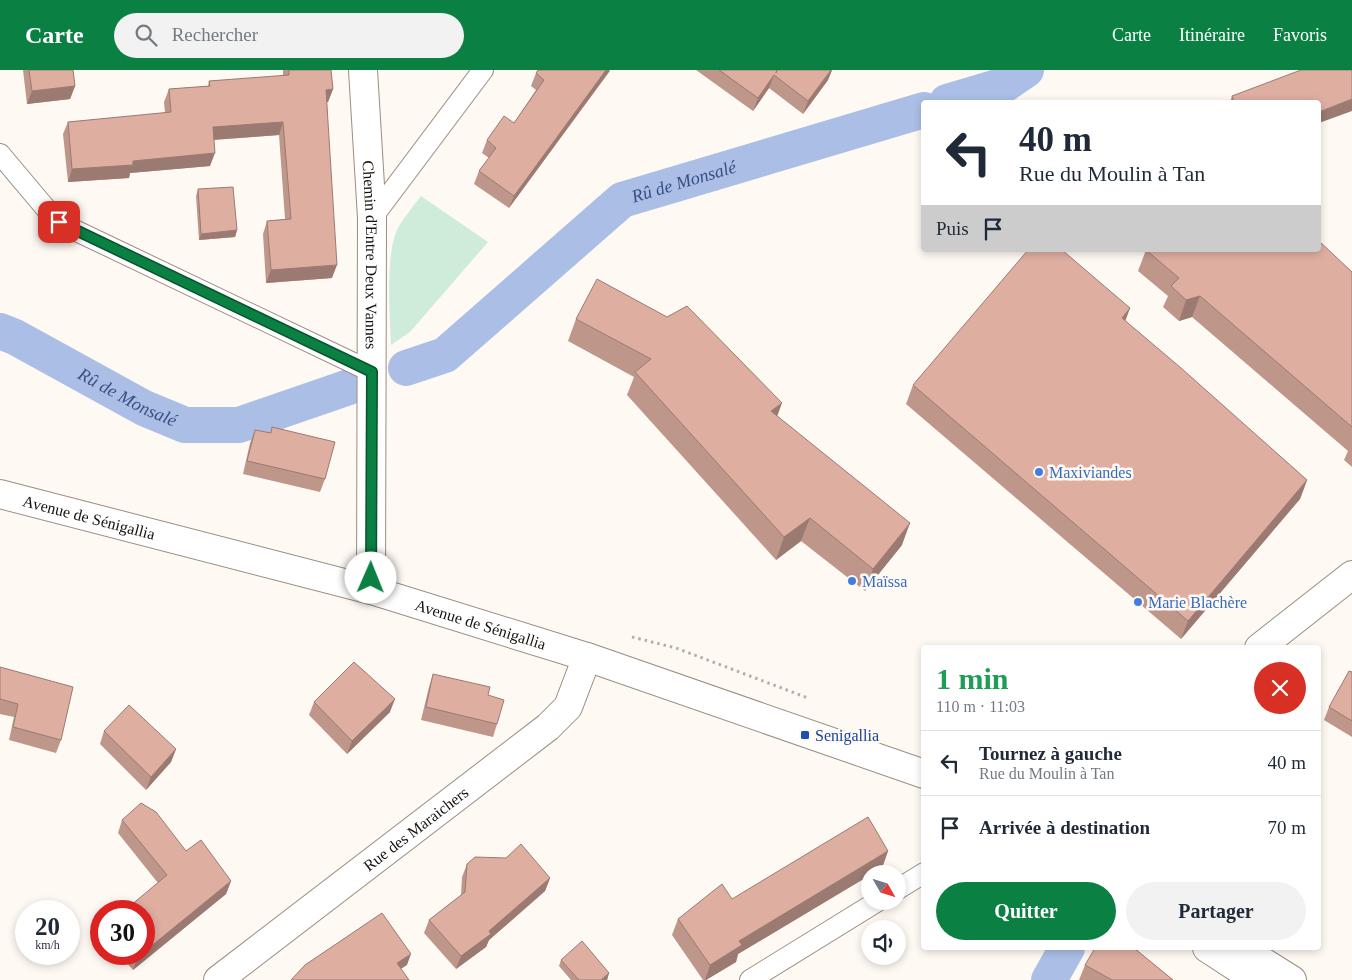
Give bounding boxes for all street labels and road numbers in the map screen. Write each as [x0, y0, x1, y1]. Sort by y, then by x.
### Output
street label: Chemin d'Entre Deux Vannes [360, 160, 381, 349]
street label: Avenue de Sénigallia [21, 492, 157, 542]
street label: Avenue de Sénigallia [413, 596, 548, 652]
street label: Rue des Maraichers [360, 783, 471, 874]

